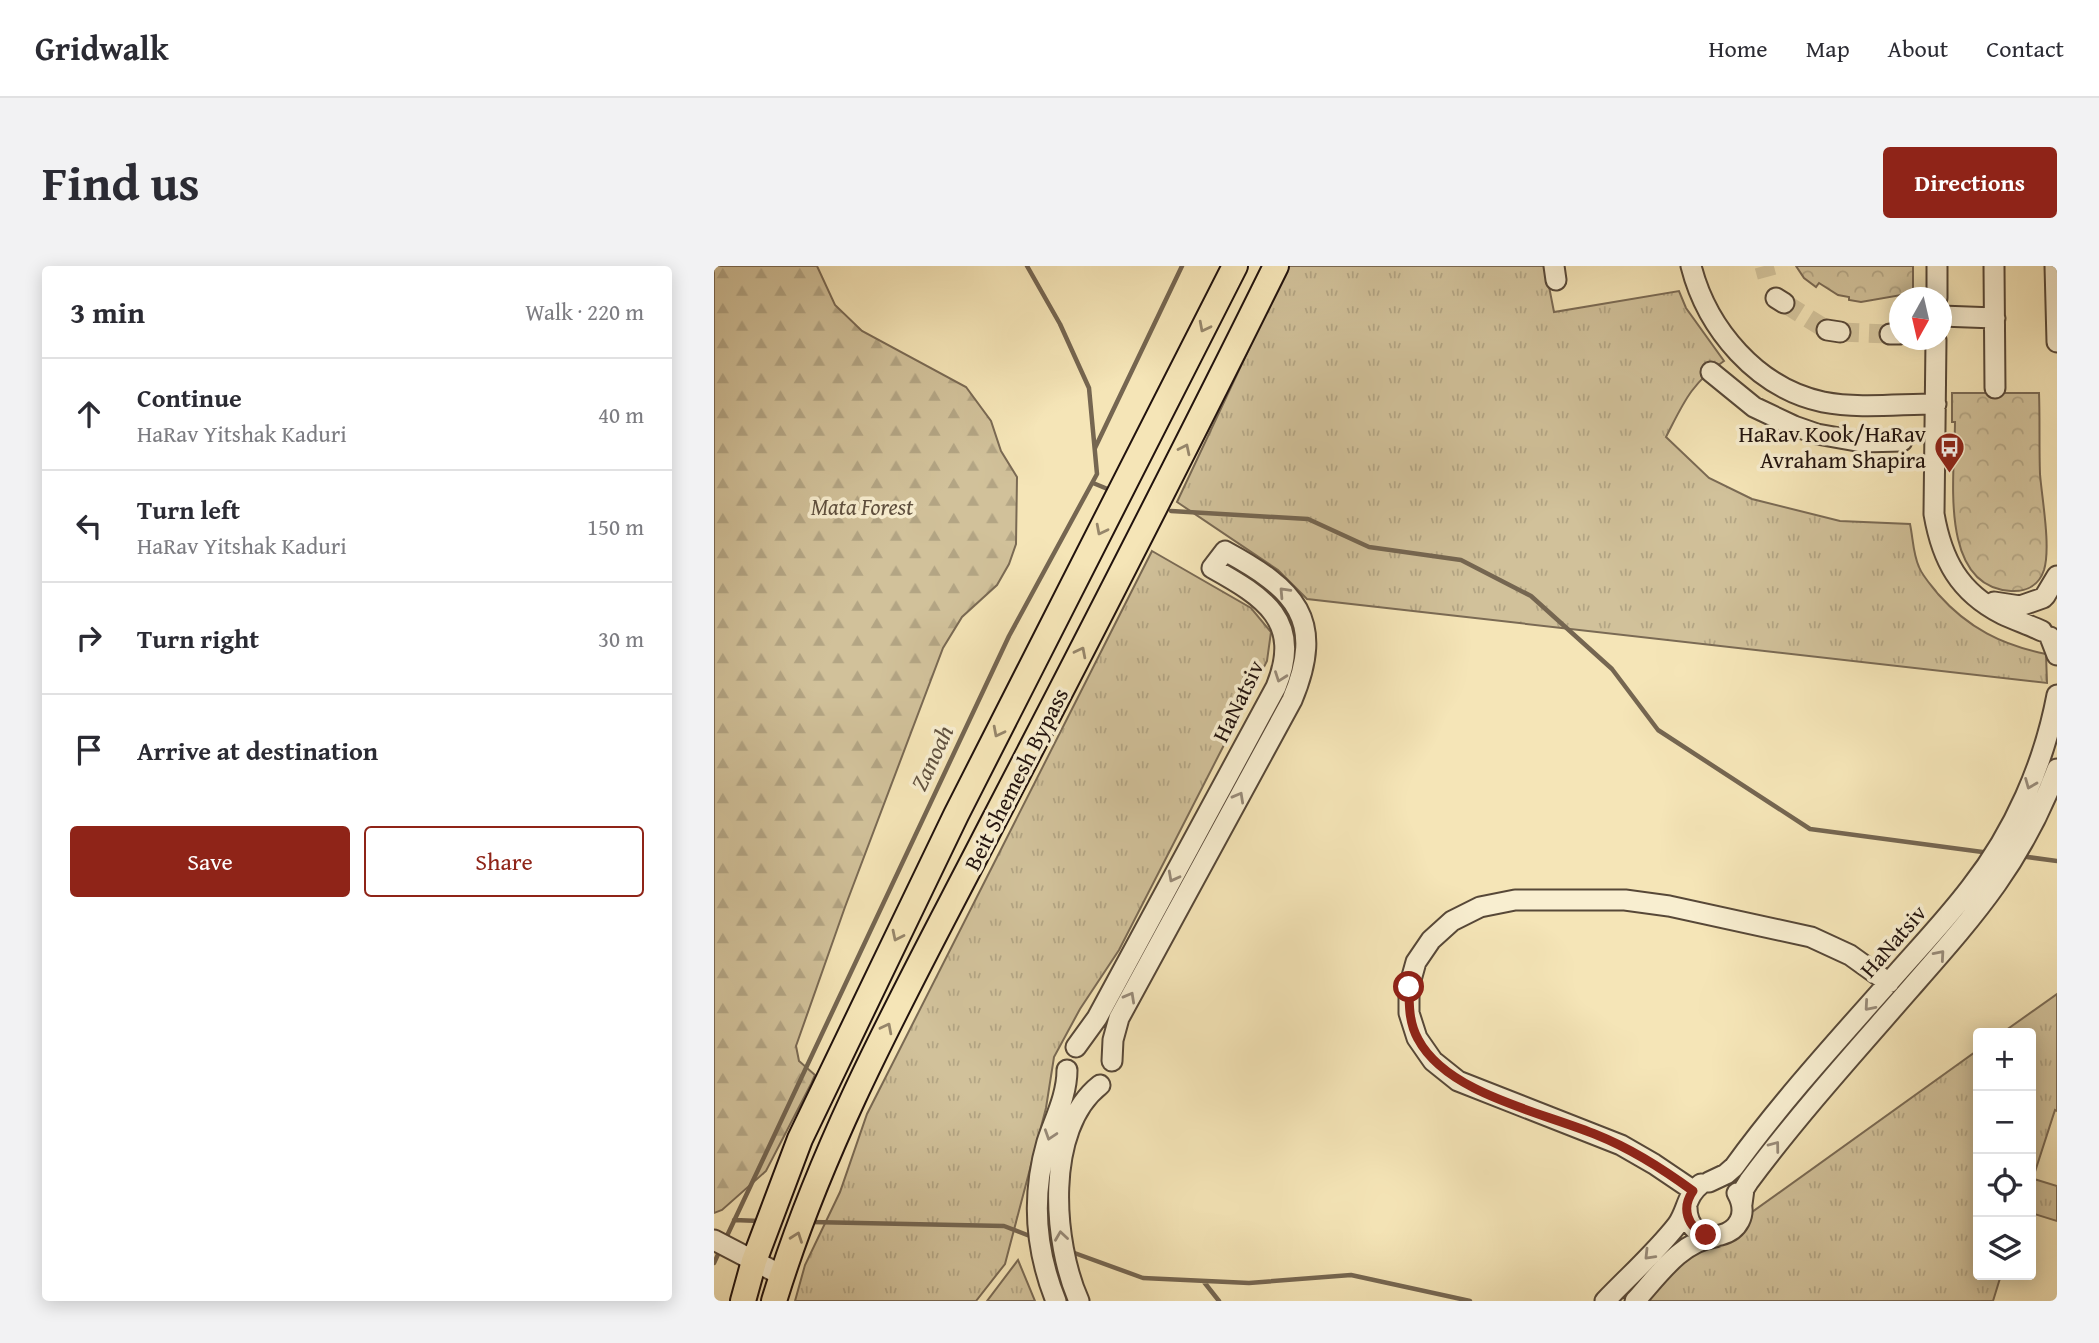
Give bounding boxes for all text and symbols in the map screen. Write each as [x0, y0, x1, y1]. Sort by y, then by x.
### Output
text: Gridwalk [35, 24, 169, 72]
text: Home [1709, 31, 1768, 66]
text: Map [1806, 31, 1850, 66]
text: About [1888, 31, 1948, 66]
text: Contact [1986, 31, 2064, 66]
text: Find us [42, 146, 200, 218]
button: Directions [1883, 147, 2057, 218]
north arrow [1889, 287, 1952, 350]
text: 3 min [70, 290, 145, 334]
text: Walk · 220 m [525, 295, 644, 328]
one-way arrow [1199, 320, 1213, 332]
text: Continue [137, 378, 242, 417]
icon: ahead [70, 395, 108, 433]
text: 40 m [598, 398, 644, 431]
text: HaRav Yitshak Kaduri [137, 417, 347, 450]
place label: HaRav Kook/HaRav Avraham Shapira [1739, 417, 1927, 476]
bus stop icon: HaRav Kook/HaRav Avraham Shapira [1932, 430, 1966, 474]
one-way arrow [1177, 444, 1191, 456]
text: Turn left [137, 490, 240, 529]
park label: Mata Forest [811, 490, 914, 523]
icon: left [70, 507, 108, 545]
text: 150 m [587, 510, 644, 543]
one-way arrow [1096, 522, 1109, 535]
text: HaRav Yitshak Kaduri [137, 529, 347, 562]
one-way arrow [1280, 588, 1293, 601]
icon: right [70, 619, 108, 657]
text: Turn right [137, 619, 259, 658]
text: 30 m [598, 622, 644, 655]
one-way arrow [1073, 647, 1087, 659]
street label: HaNatsiv [1204, 654, 1272, 747]
one-way arrow [1274, 670, 1288, 682]
street label: Beit Shemesh Bypass [955, 682, 1076, 876]
water label: Zanoah [901, 719, 962, 796]
one-way arrow [992, 725, 1006, 737]
icon: arrive [70, 731, 108, 769]
text: Arrive at destination [137, 731, 378, 770]
one-way arrow [2025, 777, 2039, 789]
one-way arrow [1231, 792, 1244, 804]
button: Save [70, 826, 350, 897]
button: Share [364, 826, 644, 897]
one-way arrow [1168, 870, 1181, 883]
street label: HaNatsiv [1852, 897, 1934, 984]
one-way arrow [892, 929, 906, 941]
one-way arrow [1932, 951, 1944, 964]
route start [1393, 971, 1424, 1002]
one-way arrow [1122, 992, 1136, 1004]
one-way arrow [1865, 997, 1877, 1010]
one-way arrow [879, 1023, 892, 1035]
map controls [1973, 1028, 2036, 1280]
button: + [1973, 1028, 2036, 1091]
button: − [1973, 1091, 2036, 1154]
one-way arrow [1044, 1128, 1058, 1141]
one-way arrow [1766, 1141, 1779, 1154]
button: locate [1973, 1154, 2036, 1217]
button: layers [1973, 1217, 2036, 1280]
route end [1690, 1219, 1721, 1250]
one-way arrow [1053, 1230, 1068, 1242]
one-way arrow [789, 1231, 803, 1243]
one-way arrow [1644, 1247, 1657, 1260]

